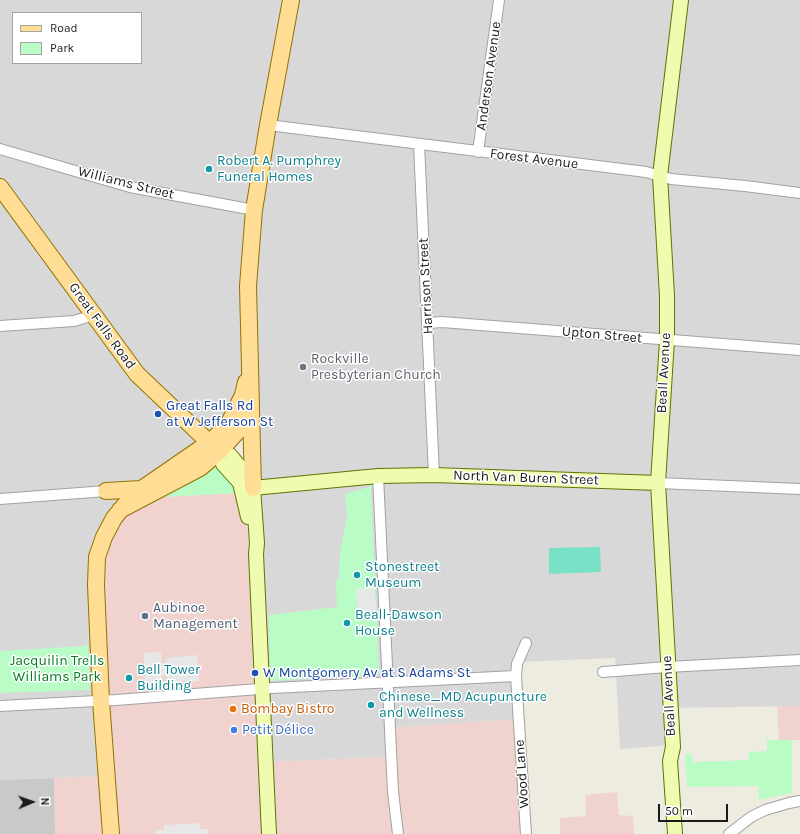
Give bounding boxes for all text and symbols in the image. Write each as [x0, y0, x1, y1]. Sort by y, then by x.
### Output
legend [12, 12, 142, 64]
street label: Anderson Avenue [473, 20, 505, 132]
text: Road [50, 21, 78, 35]
text: Park [50, 41, 74, 55]
street label: Forest Avenue [489, 145, 579, 173]
place label: Robert A. Pumphrey Funeral Homes [217, 153, 341, 186]
street label: Williams Street [76, 163, 176, 203]
marker: Robert A. Pumphrey Funeral Homes [204, 164, 214, 174]
street label: Harrison Street [415, 237, 437, 335]
street label: Great Falls Road [65, 279, 139, 373]
street label: Upton Street [561, 323, 643, 347]
street label: Beall Avenue [653, 332, 675, 414]
place label: Rockville Presbyterian Church [311, 351, 441, 384]
marker: Rockville Presbyterian Church [298, 362, 308, 372]
place label: Great Falls Rd at W Jefferson St [166, 398, 273, 430]
marker: Great Falls Rd at W Jefferson St [153, 409, 163, 419]
street label: North Van Buren Street [453, 467, 599, 489]
place label: Stonestreet Museum [365, 559, 439, 592]
marker: Stonestreet Museum [352, 570, 362, 580]
place label: Aubinoe Management [153, 600, 238, 632]
place label: Beall-Dawson House [355, 607, 442, 640]
marker: Aubinoe Management [140, 611, 150, 621]
marker: Beall-Dawson House [342, 618, 352, 628]
park label: Jacquilin Trells Williams Park [10, 653, 104, 686]
street label: Beall Avenue [658, 655, 680, 737]
place label: Bell Tower Building [137, 662, 200, 694]
place label: W Montgomery Av at S Adams St [263, 665, 471, 681]
marker: W Montgomery Av at S Adams St [250, 668, 260, 678]
marker: Bell Tower Building [124, 673, 134, 683]
place label: Chinese_MD Acupuncture and Wellness [379, 689, 547, 722]
marker: Chinese_MD Acupuncture and Wellness [366, 700, 376, 710]
place label: Bombay Bistro [241, 701, 334, 717]
marker: Bombay Bistro [228, 704, 238, 714]
place label: Petit Délice [242, 722, 314, 738]
marker: Petit Délice [229, 725, 239, 735]
street label: Wood Lane [511, 739, 533, 809]
north arrow [12, 782, 52, 822]
scale bar [660, 796, 730, 822]
text: N [38, 797, 51, 806]
text: 50 m [665, 804, 693, 818]

